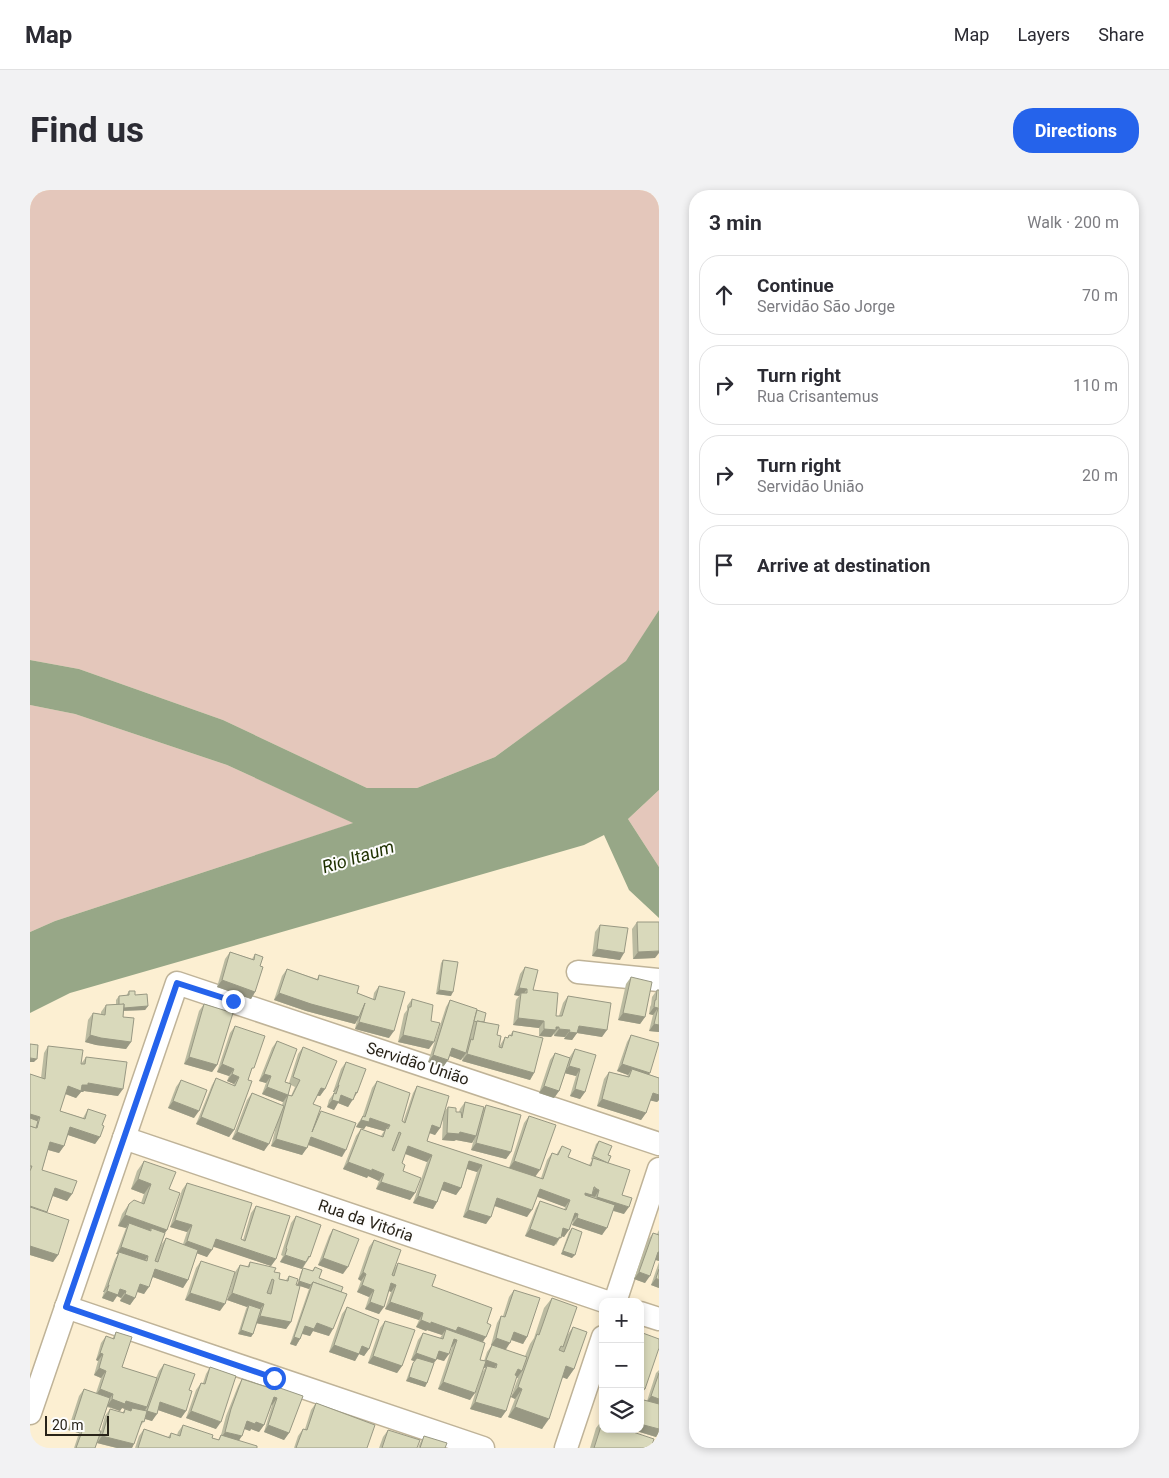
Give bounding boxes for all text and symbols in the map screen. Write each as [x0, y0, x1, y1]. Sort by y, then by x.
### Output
text: Map [25, 21, 72, 49]
text: Map [954, 24, 989, 45]
text: Layers [1017, 24, 1070, 45]
text: Share [1098, 24, 1144, 45]
button: Directions [1013, 108, 1139, 153]
text: Find us [30, 110, 144, 151]
text: 3 min [709, 211, 762, 235]
text: Walk · 200 m [1027, 213, 1119, 232]
text: Continue [757, 274, 834, 297]
icon: ahead [710, 281, 738, 309]
text: 70 m [1082, 286, 1118, 305]
text: Servidão São Jorge [757, 297, 895, 316]
text: Turn right [757, 364, 841, 387]
icon: right [710, 371, 738, 399]
text: 110 m [1073, 376, 1118, 395]
text: Rua Crisantemus [757, 387, 879, 406]
text: Turn right [757, 454, 841, 477]
icon: right [710, 461, 738, 489]
text: 20 m [1082, 466, 1118, 485]
text: Servidão União [757, 477, 864, 496]
icon: arrive [710, 551, 738, 579]
text: Arrive at destination [757, 554, 930, 577]
water label: Rio Itaum [319, 836, 396, 877]
route end [222, 990, 245, 1013]
street label: Servidão União [364, 1038, 472, 1089]
street label: Rua da Vitória [316, 1195, 416, 1246]
map controls [599, 1298, 644, 1433]
button: + [599, 1298, 644, 1343]
button: − [599, 1343, 644, 1388]
route start [263, 1367, 286, 1390]
button: layers [599, 1388, 644, 1433]
scale bar [45, 1413, 109, 1436]
text: 20 m [52, 1417, 84, 1433]

